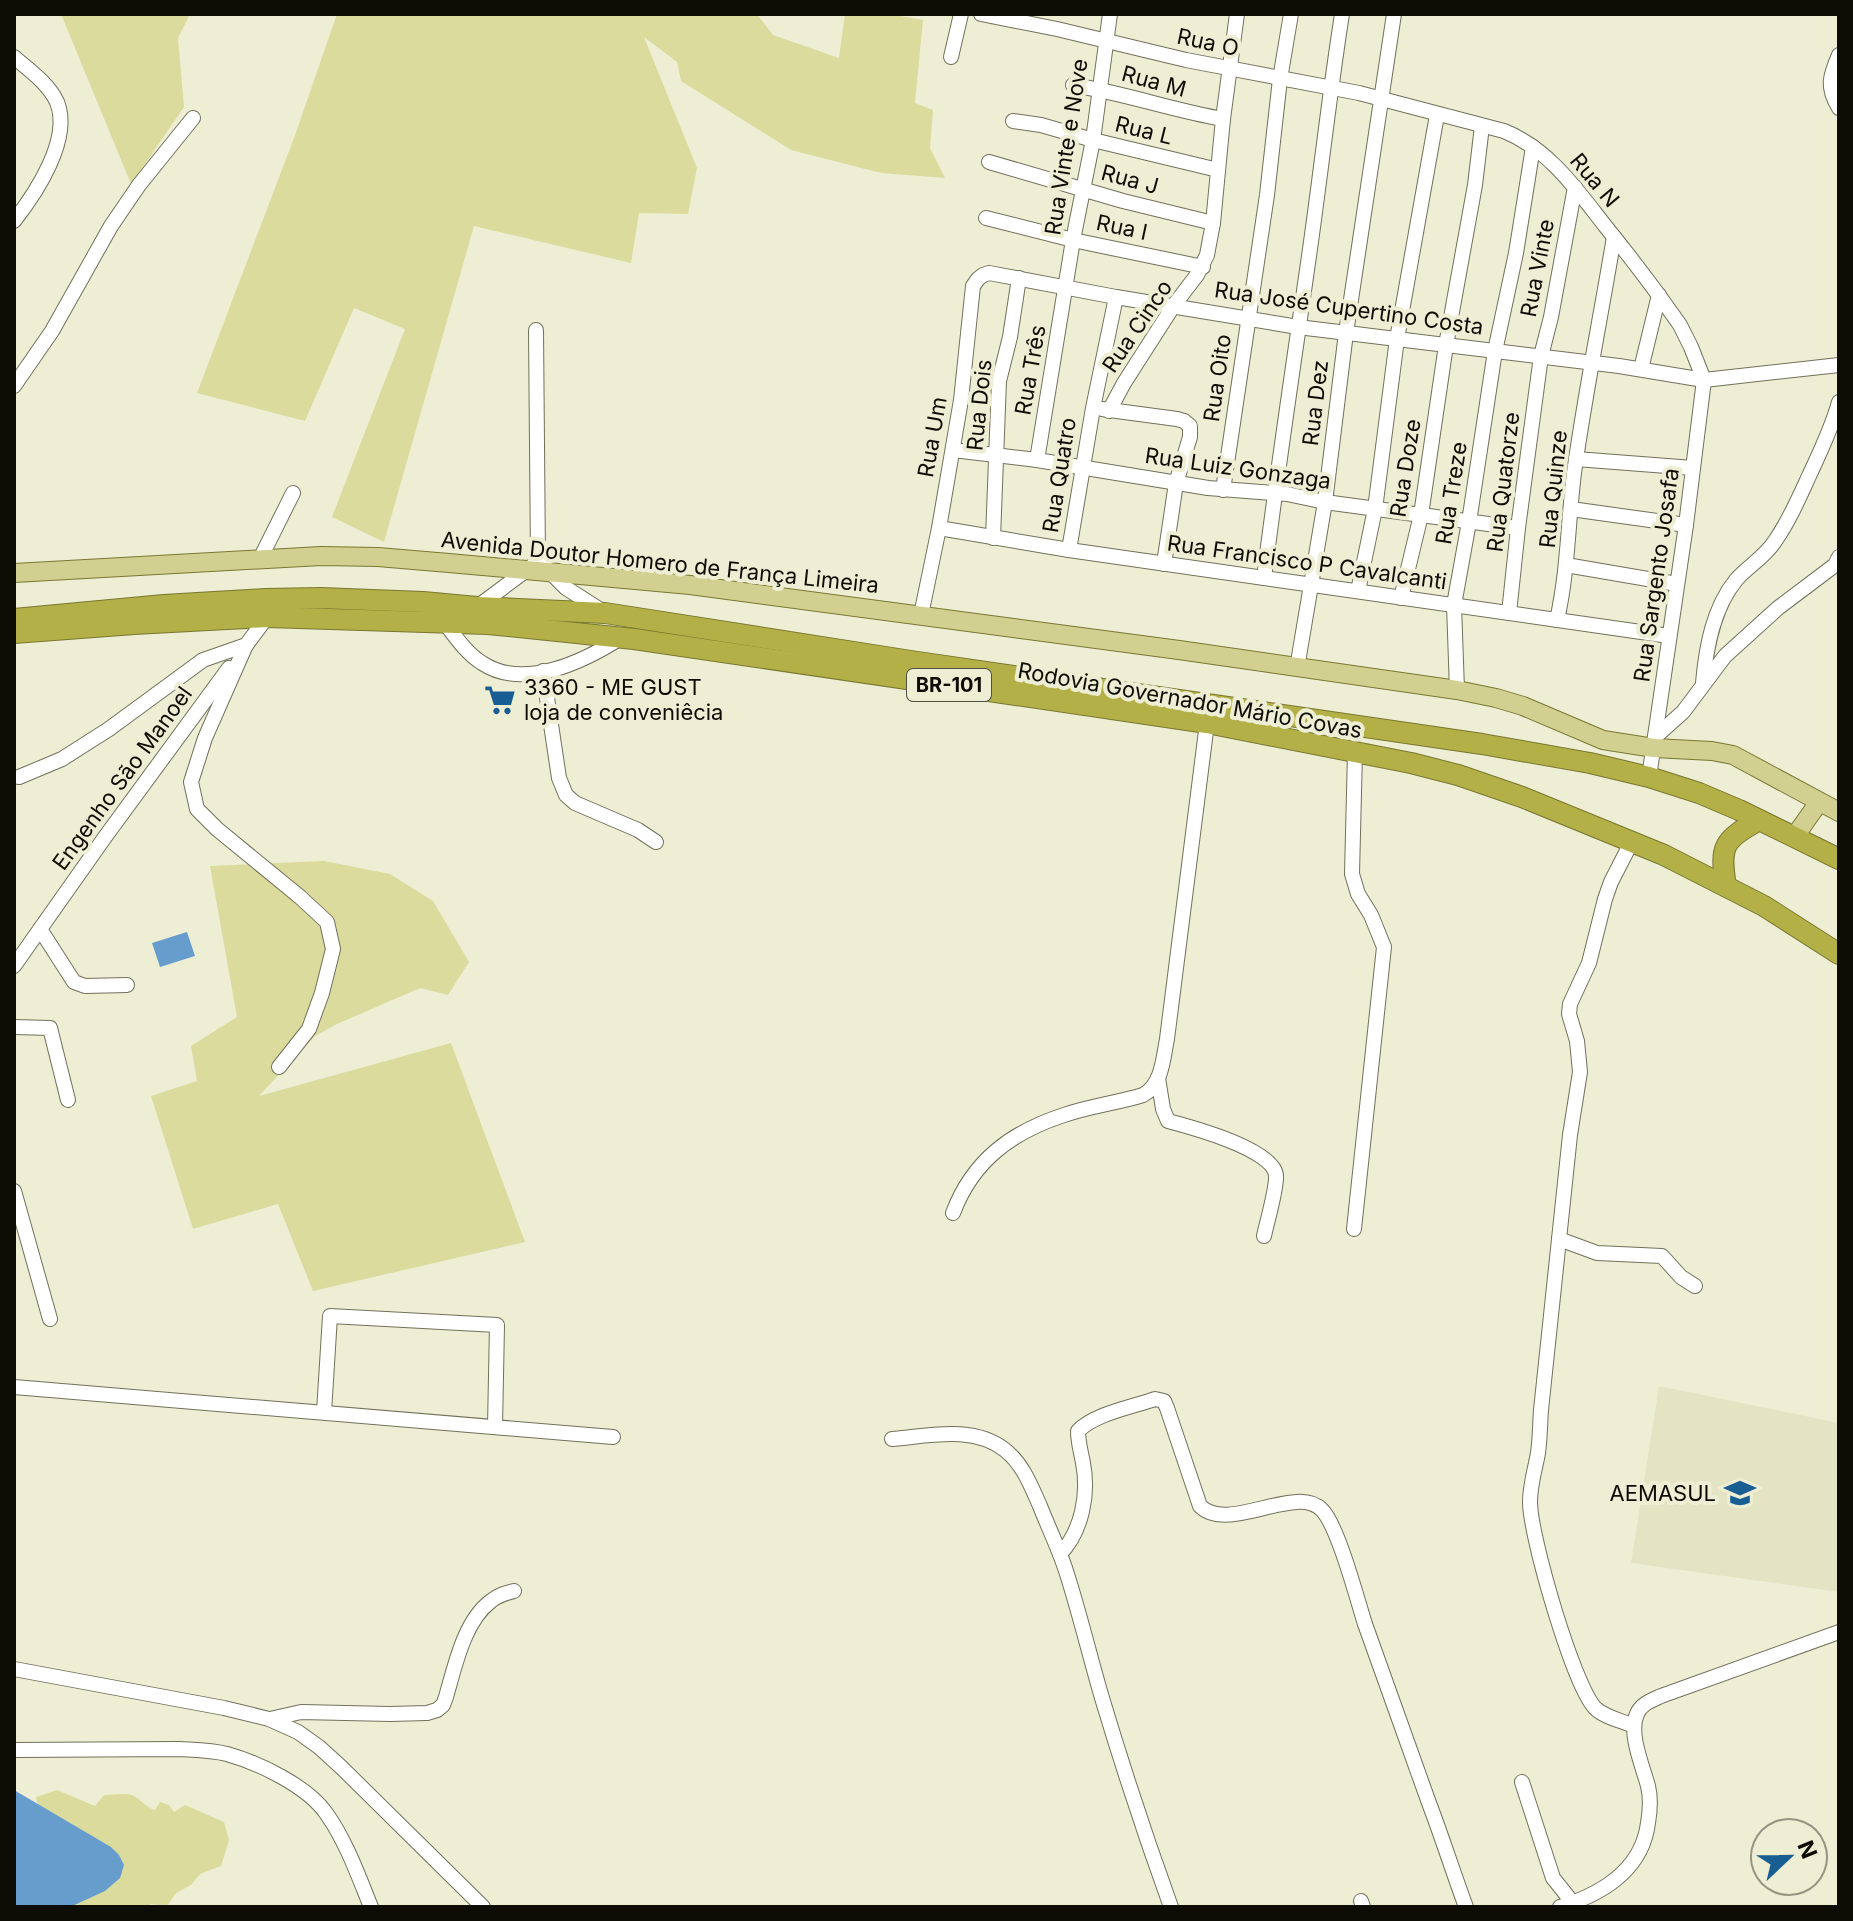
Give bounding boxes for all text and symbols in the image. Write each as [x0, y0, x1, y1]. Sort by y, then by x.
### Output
street label: Rua O [1175, 23, 1241, 61]
street label: Rua Vinte e Nove [1039, 57, 1093, 237]
street label: Rua M [1119, 60, 1189, 102]
street label: Rua L [1113, 110, 1175, 150]
street label: Rua N [1565, 148, 1625, 212]
street label: Rua J [1098, 159, 1162, 199]
street label: Rua I [1094, 209, 1150, 245]
street label: Rua Vinte [1515, 217, 1559, 319]
street label: Rua Cinco [1097, 275, 1177, 377]
street label: Rua José Cupertino Costa [1213, 276, 1485, 340]
street label: Rua Três [1009, 323, 1051, 417]
street label: Rua Oito [1198, 333, 1236, 423]
street label: Rua Dois [961, 358, 997, 452]
street label: Rua Dez [1297, 359, 1333, 447]
street label: Rua Um [912, 395, 952, 479]
street label: Rua Quatorze [1482, 410, 1524, 554]
street label: Rua Quatro [1037, 416, 1081, 534]
street label: Rua Doze [1384, 417, 1426, 519]
street label: Rua Quinze [1534, 429, 1572, 549]
street label: Rua Treze [1430, 440, 1472, 546]
street label: Rua Luiz Gonzaga [1143, 442, 1333, 494]
street label: Rua Sargento Josafa [1628, 466, 1684, 684]
street label: Avenida Doutor Homero de França Limeira [440, 526, 880, 598]
street label: Rua Francisco P Cavalcanti [1166, 529, 1448, 595]
street label: Rodovia Governador Mário Covas [1016, 657, 1364, 743]
road number: BR-101 [907, 669, 991, 701]
place label: 3360 - ME GUST loja de conveniêcia [524, 674, 723, 725]
street label: Engenho São Manoel [47, 681, 197, 875]
supermarket icon: 3360 - ME GUST loja de conveniêcia [483, 683, 517, 717]
school or university icon: AEMASUL [1723, 1476, 1757, 1510]
place label: AEMASUL [1610, 1480, 1716, 1506]
north arrow [1749, 1817, 1829, 1897]
text: N [1792, 1837, 1823, 1862]

